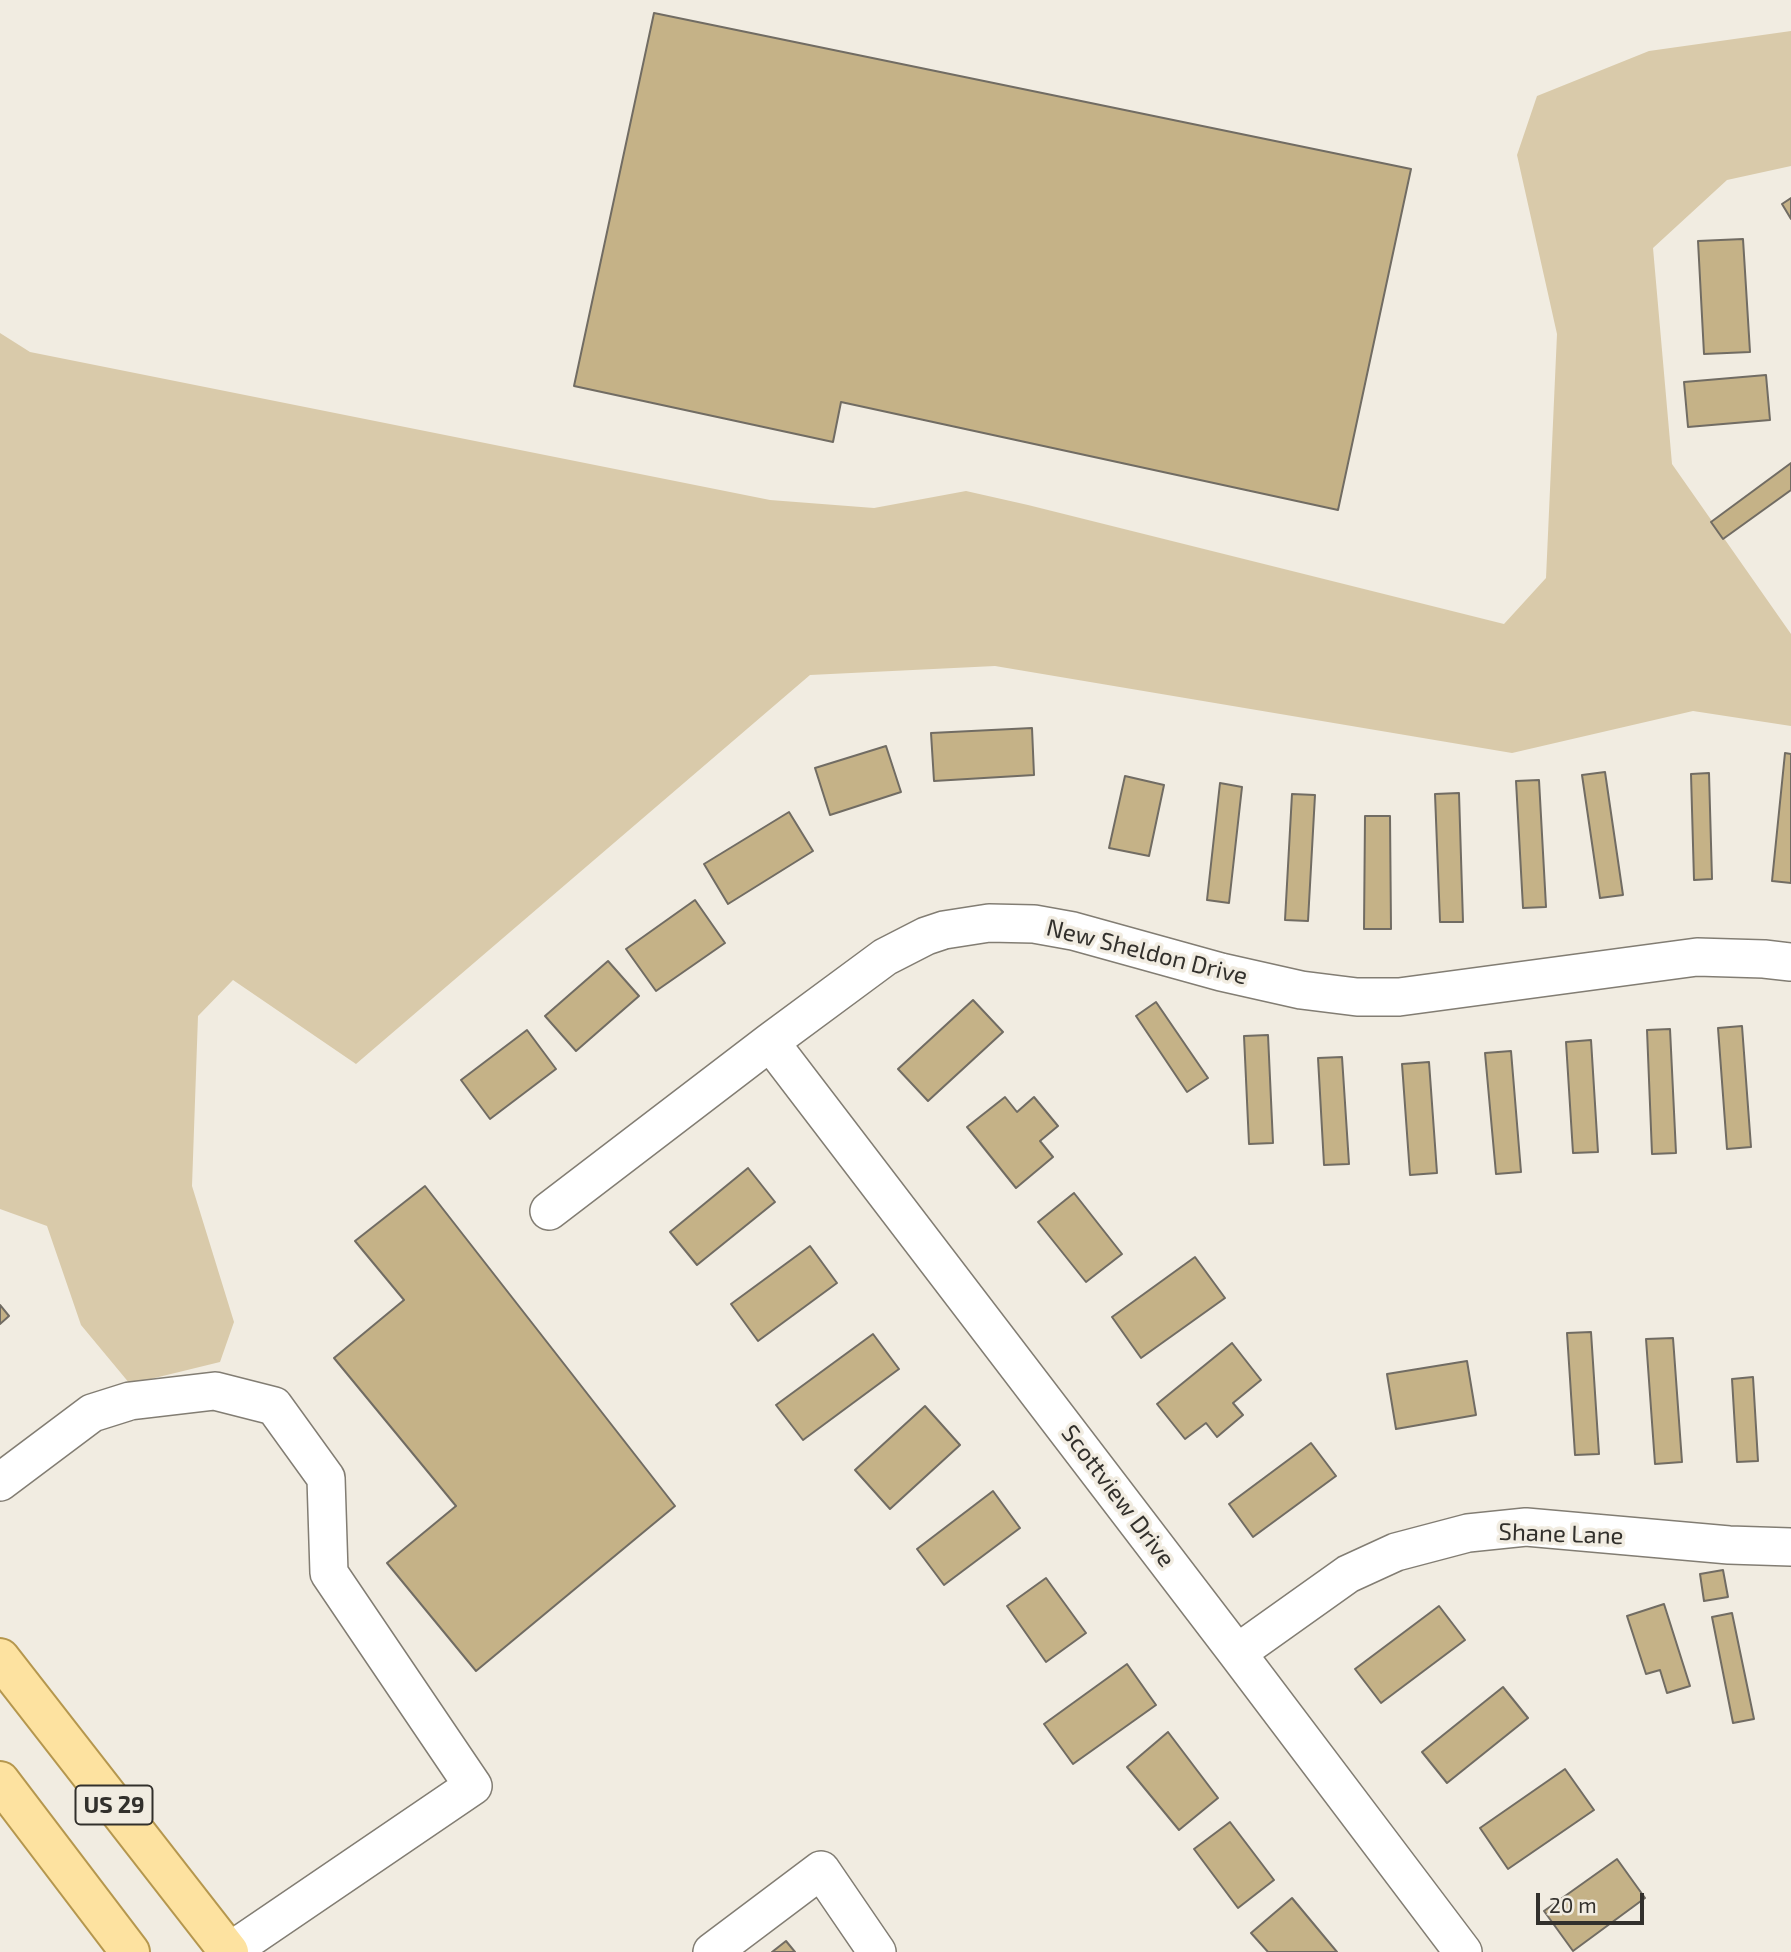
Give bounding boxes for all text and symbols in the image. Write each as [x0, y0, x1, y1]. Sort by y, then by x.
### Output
street label: New Sheldon Drive [1044, 913, 1250, 991]
street label: Scottview Drive [1055, 1419, 1181, 1573]
street label: Shane Lane [1498, 1517, 1624, 1551]
road number: US 29 [76, 1786, 152, 1824]
scale bar [1539, 1878, 1648, 1922]
text: 20 m [1549, 1892, 1597, 1917]

